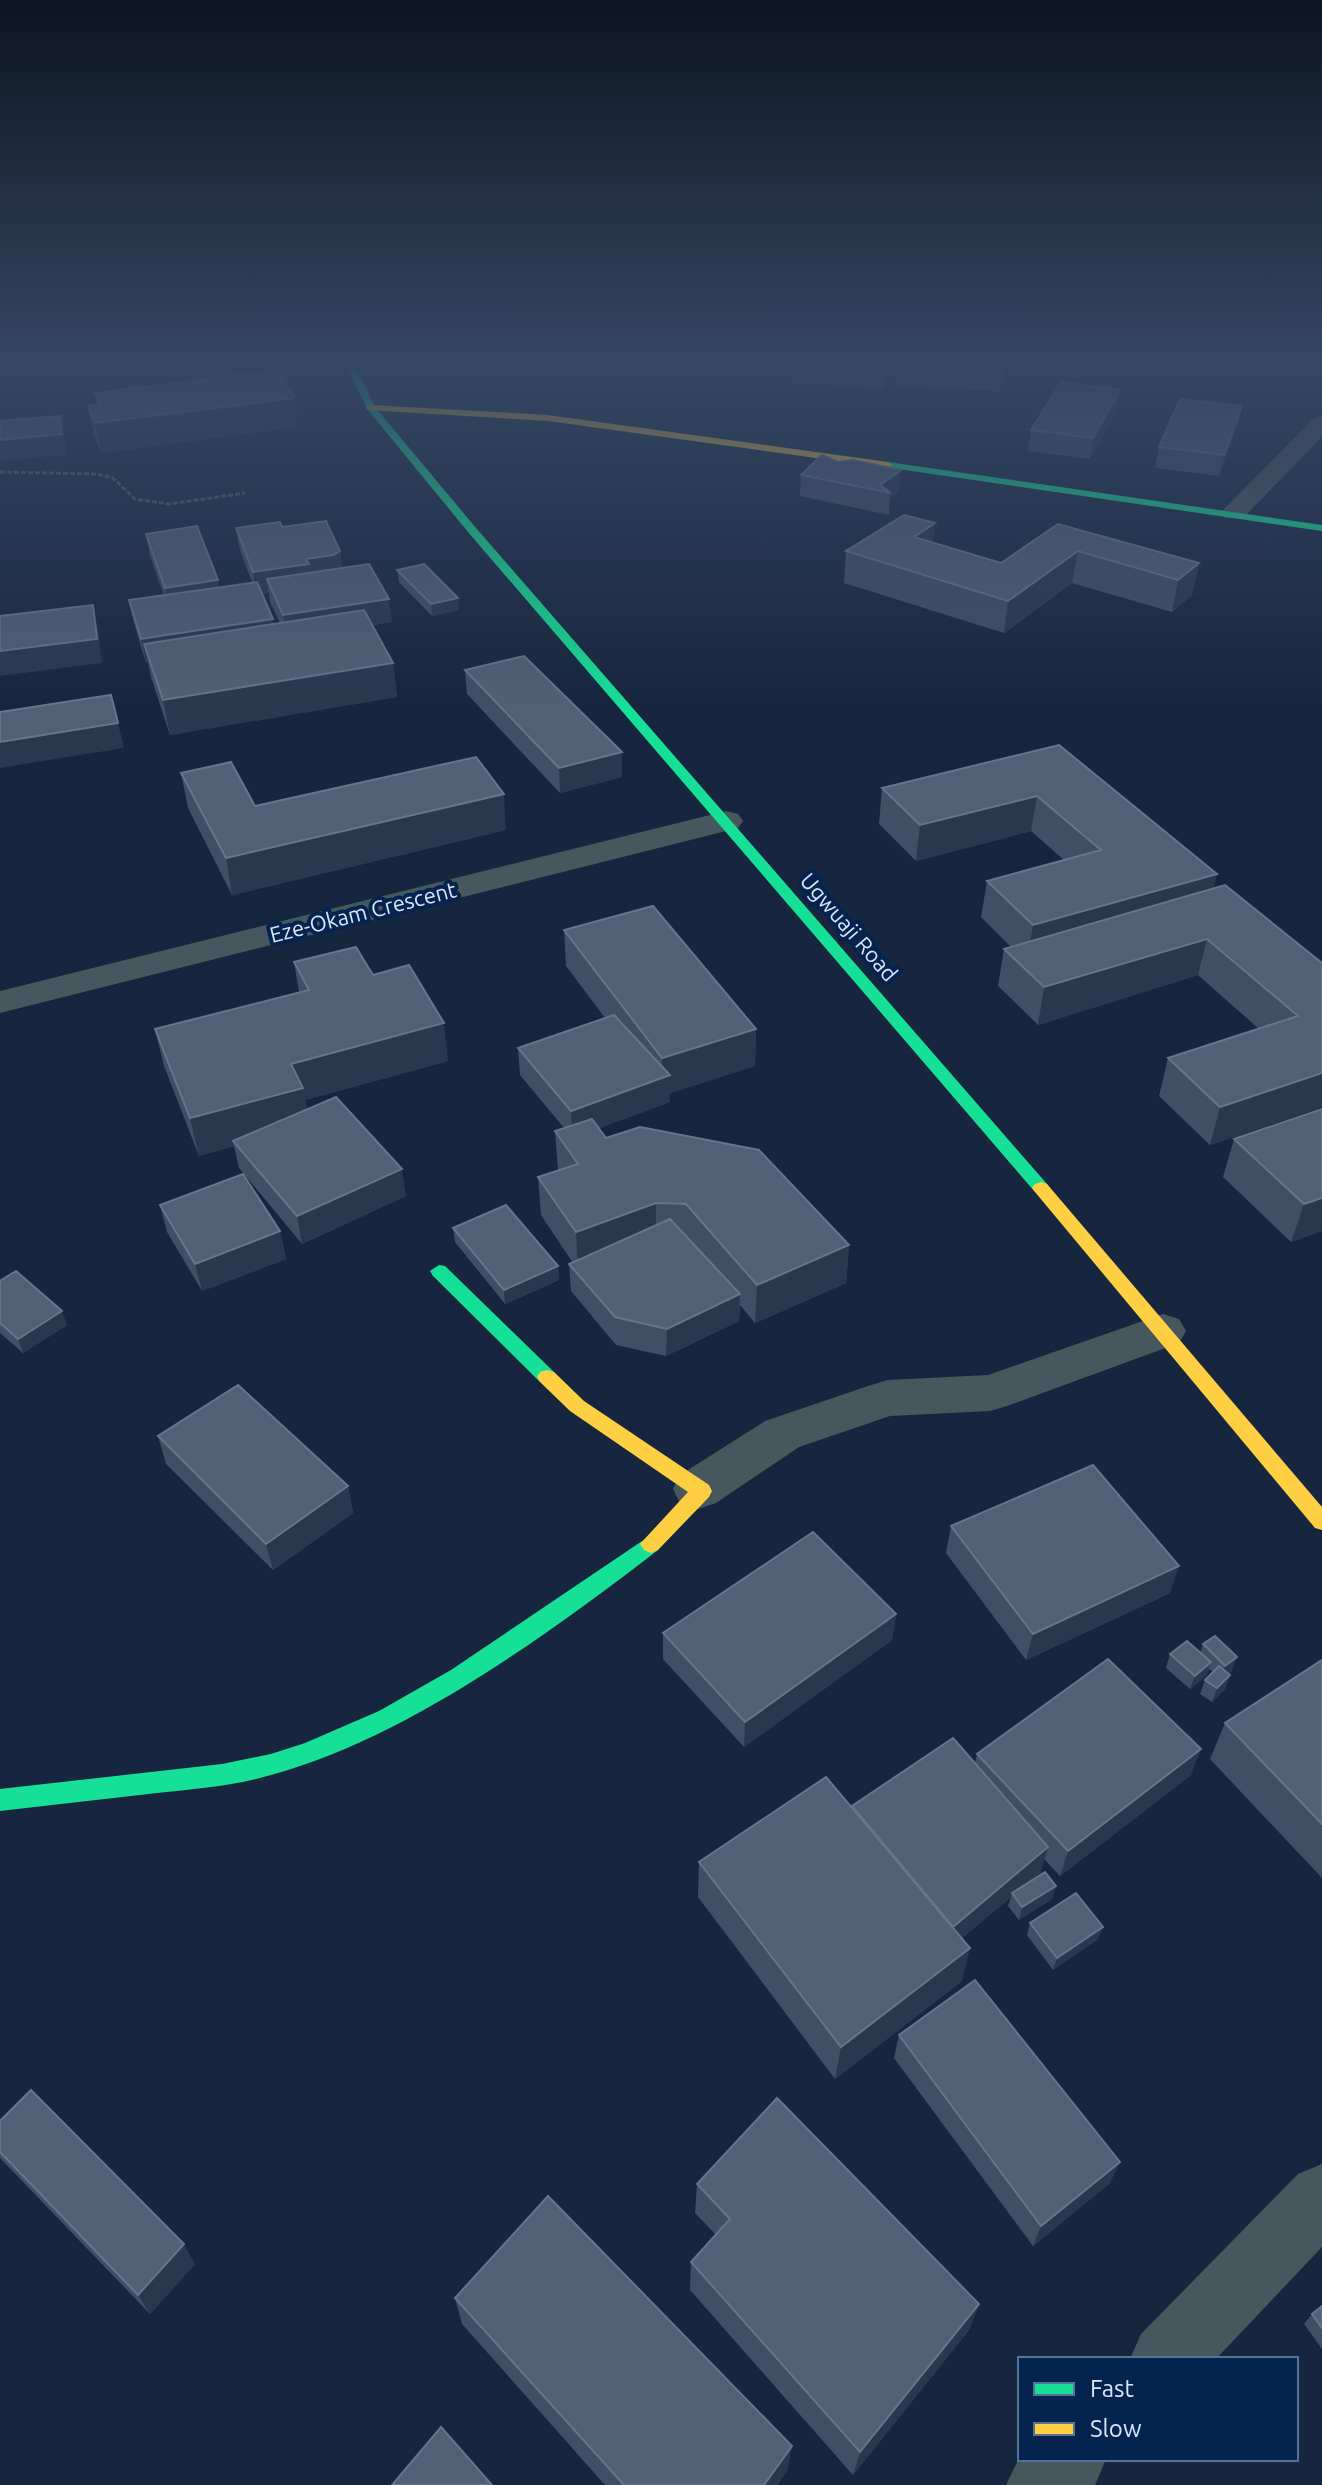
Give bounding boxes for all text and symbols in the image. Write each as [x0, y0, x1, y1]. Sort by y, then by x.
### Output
street label: Ugwuaji Road [796, 868, 903, 986]
street label: Eze-Okam Crescent [267, 876, 459, 947]
legend [1018, 2357, 1298, 2461]
text: Fast [1090, 2375, 1134, 2402]
text: Slow [1090, 2415, 1142, 2442]

